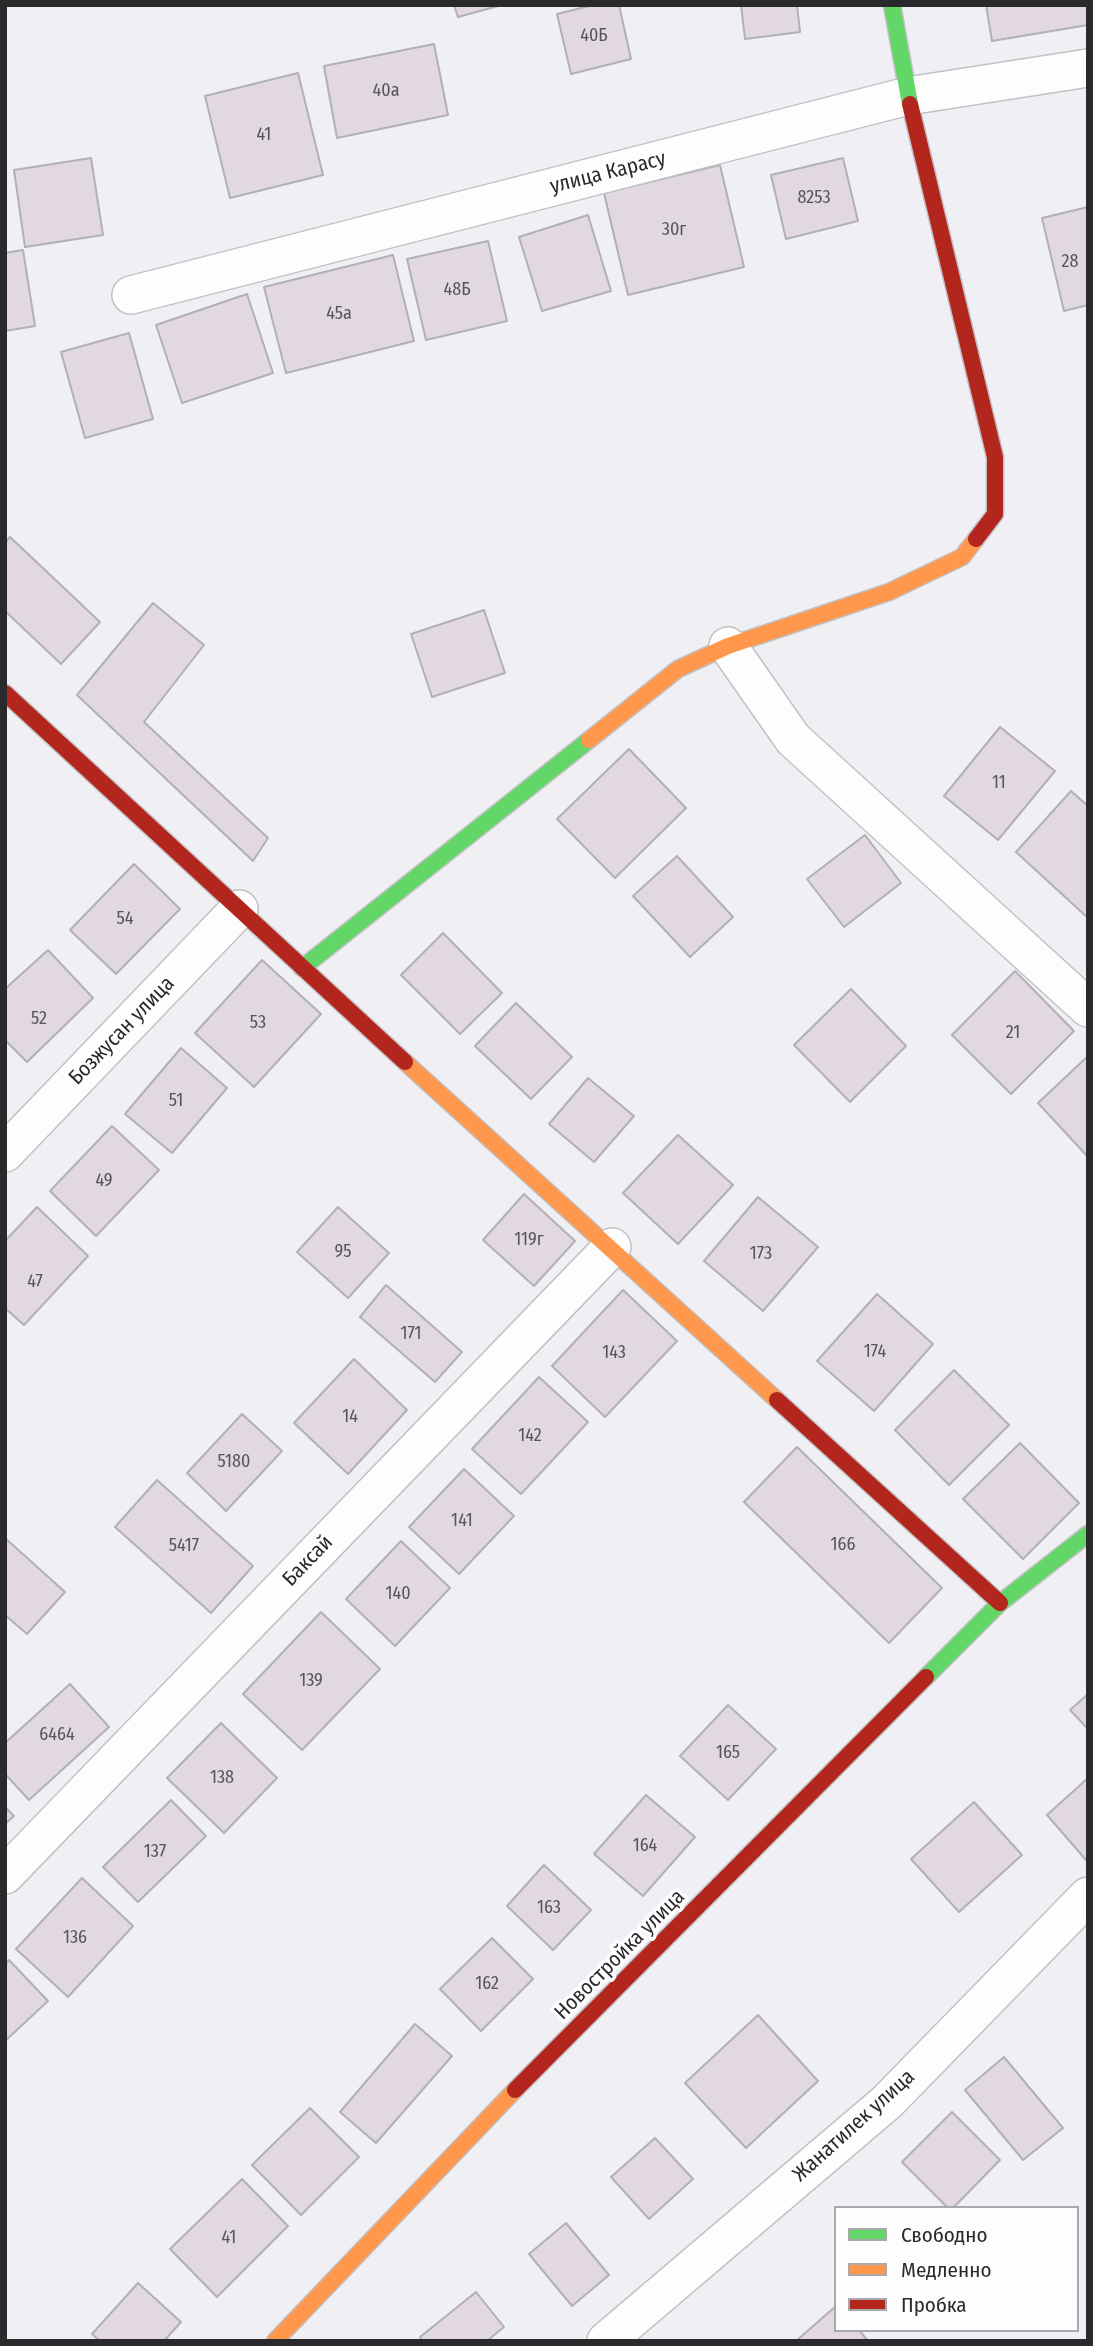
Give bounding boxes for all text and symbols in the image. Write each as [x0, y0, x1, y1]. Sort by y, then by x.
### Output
house number: 40Б [580, 25, 608, 47]
house number: 40а [373, 80, 399, 102]
house number: 41 [257, 124, 271, 146]
street label: улица Карасу [547, 146, 669, 200]
house number: 8253 [797, 187, 831, 209]
house number: 30г [662, 219, 686, 241]
house number: 28 [1062, 251, 1078, 273]
house number: 48Б [443, 279, 471, 301]
house number: 45а [326, 303, 352, 325]
house number: 11 [992, 772, 1006, 794]
house number: 54 [117, 908, 133, 930]
street label: Бозжусан улица [64, 972, 180, 1090]
house number: 52 [31, 1008, 47, 1030]
house number: 53 [250, 1012, 266, 1034]
house number: 21 [1006, 1022, 1020, 1044]
house number: 51 [169, 1090, 183, 1112]
house number: 49 [95, 1170, 113, 1192]
house number: 119г [514, 1229, 544, 1251]
house number: 95 [334, 1241, 352, 1263]
house number: 173 [750, 1243, 772, 1265]
house number: 47 [27, 1271, 43, 1293]
house number: 171 [400, 1323, 422, 1345]
house number: 174 [864, 1341, 886, 1363]
house number: 143 [602, 1342, 626, 1364]
house number: 14 [342, 1406, 358, 1428]
house number: 142 [518, 1425, 542, 1447]
house number: 5180 [218, 1451, 250, 1473]
house number: 141 [451, 1510, 473, 1532]
street label: Баксай [278, 1530, 338, 1592]
house number: 166 [831, 1534, 855, 1556]
house number: 5417 [169, 1535, 199, 1557]
house number: 140 [385, 1583, 411, 1605]
house number: 139 [299, 1670, 323, 1692]
house number: 6464 [39, 1724, 75, 1746]
house number: 165 [716, 1742, 740, 1764]
house number: 138 [210, 1767, 234, 1789]
house number: 164 [633, 1835, 657, 1857]
house number: 137 [144, 1841, 166, 1863]
street label: Новостройка улица [550, 1885, 690, 2025]
house number: 163 [537, 1897, 561, 1919]
house number: 136 [63, 1927, 87, 1949]
house number: 162 [475, 1973, 499, 1995]
street label: Жанатилек улица [788, 2065, 920, 2187]
legend [834, 2206, 1079, 2332]
text: Свободно [901, 2222, 987, 2248]
house number: 41 [222, 2227, 236, 2249]
text: Медленно [901, 2257, 991, 2283]
text: Пробка [901, 2292, 967, 2318]

